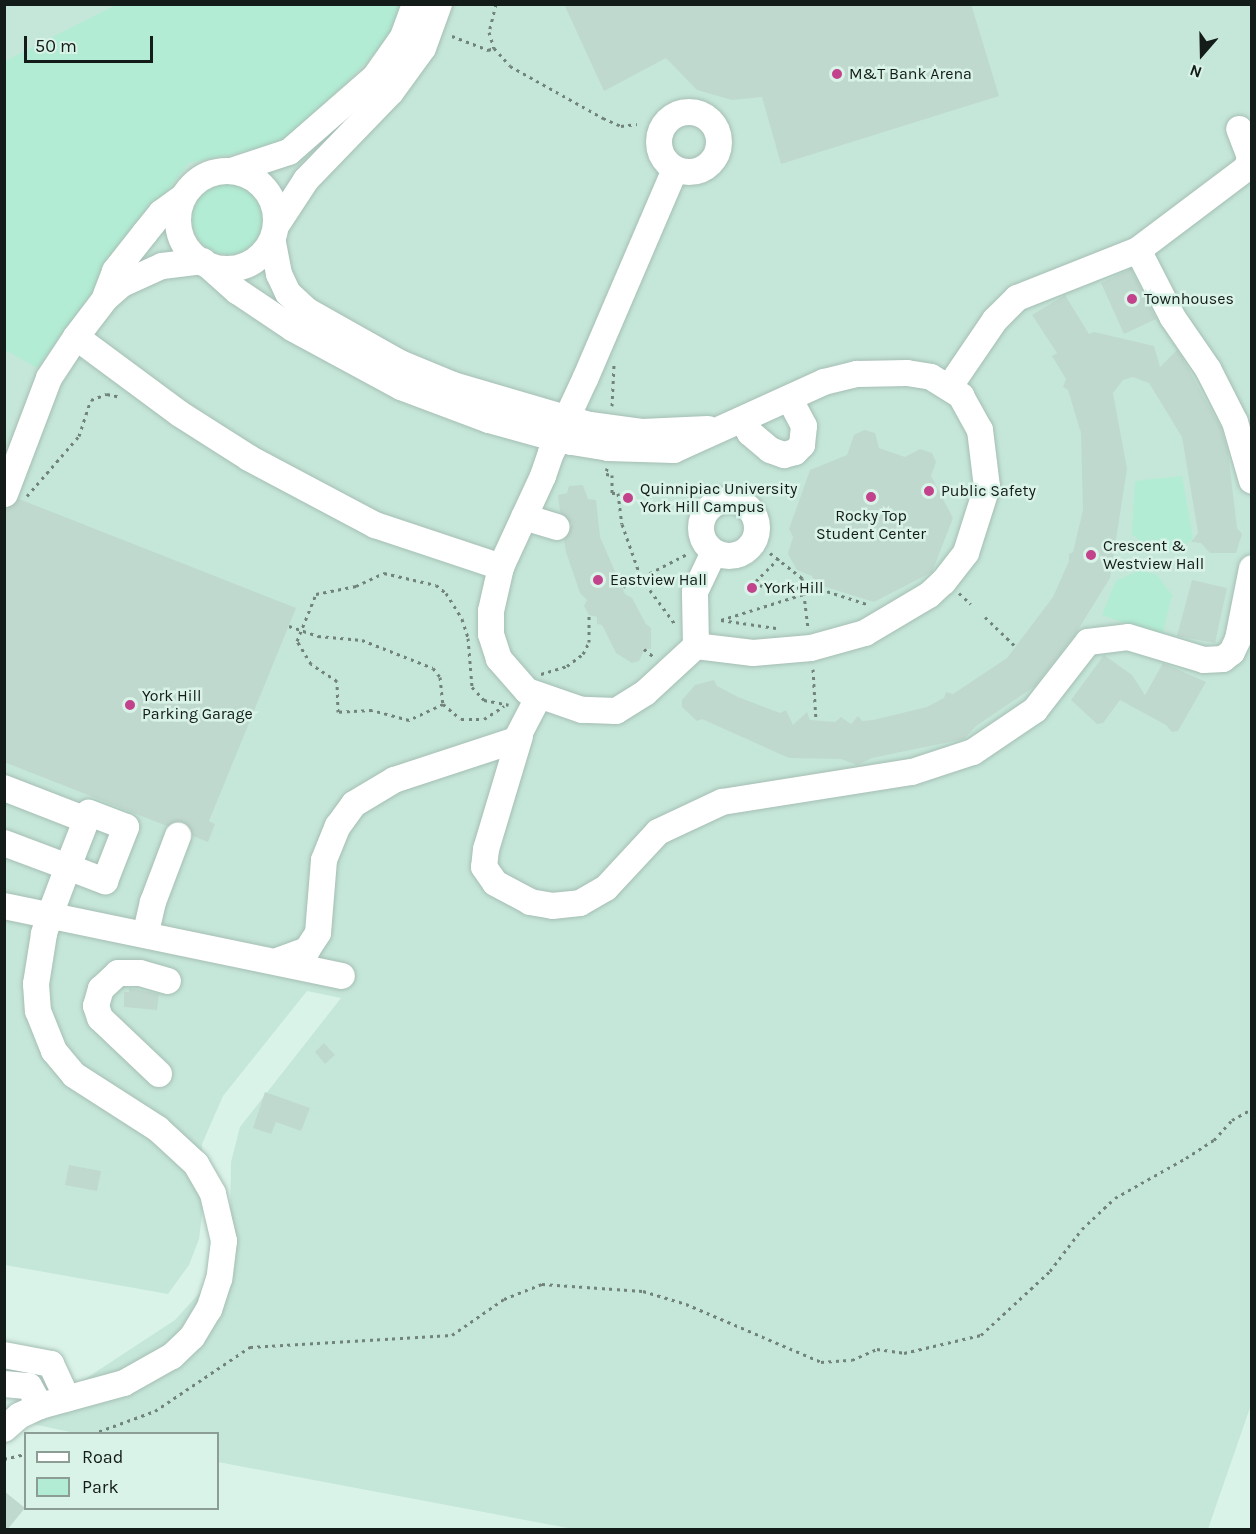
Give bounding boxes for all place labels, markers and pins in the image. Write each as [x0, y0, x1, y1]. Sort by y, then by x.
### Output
place label: M&T Bank Arena [849, 64, 972, 84]
marker: M&T Bank Arena [830, 67, 844, 81]
place label: Townhouses [1144, 289, 1234, 309]
marker: Townhouses [1125, 292, 1139, 306]
place label: Quinnipiac University York Hill Campus [640, 479, 797, 517]
place label: Public Safety [941, 481, 1036, 501]
marker: Public Safety [922, 484, 936, 498]
marker: Rocky Top Student Center [864, 490, 878, 504]
marker: Quinnipiac University York Hill Campus [621, 491, 635, 505]
place label: Rocky Top Student Center [816, 506, 926, 544]
place label: Crescent & Westview Hall [1103, 536, 1204, 574]
marker: Crescent & Westview Hall [1084, 548, 1098, 562]
place label: Eastview Hall [610, 570, 707, 590]
marker: Eastview Hall [591, 573, 605, 587]
place label: York Hill [764, 578, 824, 598]
marker: York Hill [745, 581, 759, 595]
place label: York Hill Parking Garage [142, 686, 253, 724]
marker: York Hill Parking Garage [123, 698, 137, 712]

